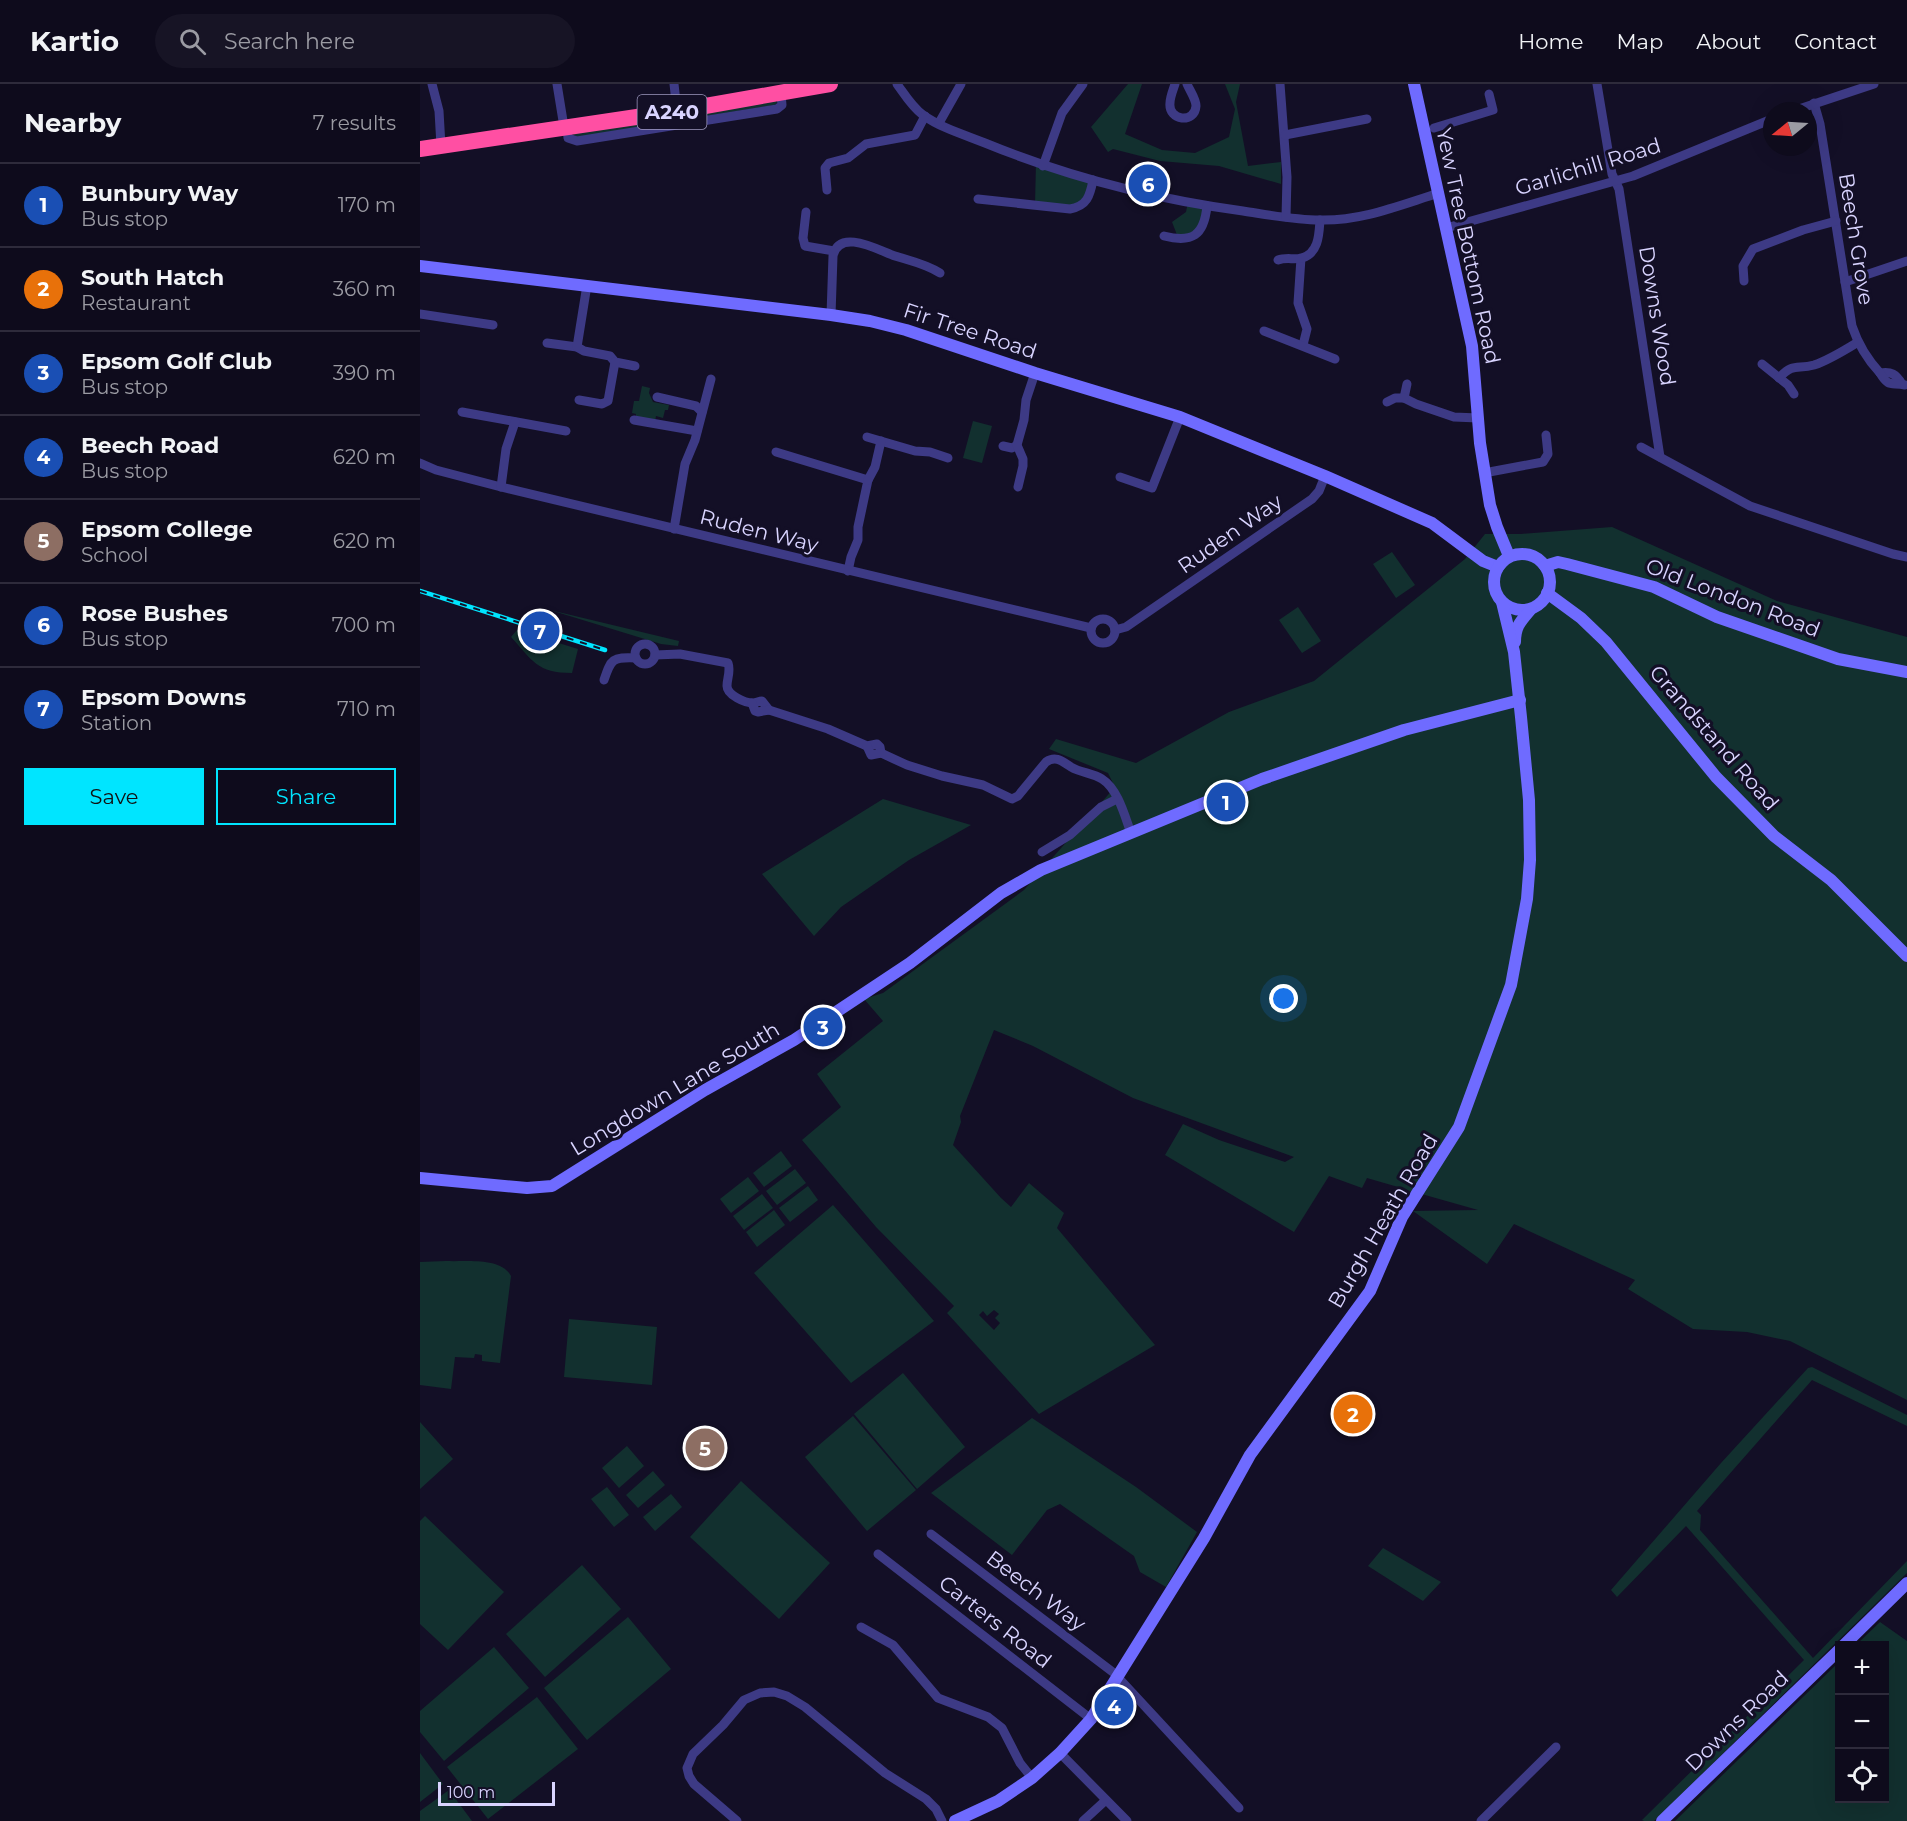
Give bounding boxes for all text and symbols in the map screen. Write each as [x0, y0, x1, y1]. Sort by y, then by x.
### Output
search box [155, 14, 575, 68]
text: Kartio [30, 24, 119, 58]
icon: search [176, 25, 209, 58]
text: Search here [224, 28, 355, 55]
text: Home [1518, 29, 1583, 54]
text: Map [1616, 29, 1663, 54]
text: About [1696, 29, 1761, 54]
text: Contact [1794, 29, 1877, 54]
road number: A240 [638, 95, 706, 129]
north arrow [1763, 102, 1817, 156]
text: Nearby [24, 107, 121, 139]
text: 7 results [313, 111, 396, 135]
street label: Yew Tree Bottom Road [1431, 126, 1506, 366]
street label: Garlichill Road [1512, 132, 1664, 201]
pin: 6 [1128, 162, 1168, 206]
street label: Beech Grove [1834, 171, 1879, 307]
text: Bunbury Way [81, 180, 238, 207]
text: 1 [40, 193, 47, 217]
text: 170 m [338, 193, 396, 217]
text: Bus stop [81, 207, 168, 231]
street label: Downs Wood [1634, 244, 1681, 388]
text: South Hatch [81, 264, 224, 291]
text: 2 [38, 277, 49, 301]
text: 360 m [333, 277, 396, 301]
text: Restaurant [81, 291, 191, 315]
street label: Fir Tree Road [900, 297, 1040, 364]
text: Epsom Golf Club [81, 348, 272, 375]
text: 3 [38, 361, 49, 385]
text: 390 m [333, 361, 396, 385]
text: Bus stop [81, 375, 168, 399]
text: Beech Road [81, 432, 219, 459]
text: 4 [37, 445, 50, 469]
text: 620 m [333, 445, 396, 469]
text: Bus stop [81, 459, 168, 483]
street label: Ruden Way [1173, 488, 1287, 579]
street label: Ruden Way [697, 504, 822, 557]
text: Epsom College [81, 516, 253, 543]
text: 5 [38, 529, 49, 553]
text: 620 m [333, 529, 396, 553]
text: School [81, 543, 148, 567]
street label: Old London Road [1643, 553, 1824, 642]
text: Rose Bushes [81, 600, 228, 627]
pin: 7 [520, 608, 560, 654]
text: 6 [37, 613, 50, 637]
text: 700 m [332, 613, 396, 637]
text: Bus stop [81, 627, 168, 651]
street label: Grandstand Road [1645, 660, 1784, 815]
text: Epsom Downs [81, 684, 246, 711]
text: 7 [37, 697, 50, 721]
text: 710 m [337, 697, 396, 721]
text: Station [81, 711, 152, 735]
button: Save [24, 768, 204, 825]
button: Share [216, 768, 396, 825]
pin: 1 [1206, 780, 1246, 824]
your location [1269, 984, 1298, 1013]
pin: 3 [804, 1004, 842, 1050]
street label: Longdown Lane South [566, 1016, 784, 1161]
street label: Burgh Heath Road [1322, 1129, 1443, 1312]
pin: 2 [1334, 1392, 1372, 1436]
pin: 5 [686, 1426, 724, 1470]
street label: Beech Way [982, 1545, 1091, 1636]
street label: Carters Road [934, 1570, 1056, 1673]
map controls [1835, 1641, 1889, 1803]
button: + [1835, 1641, 1889, 1695]
street label: Downs Road [1680, 1665, 1793, 1776]
pin: 4 [1094, 1684, 1134, 1728]
button: − [1835, 1695, 1889, 1749]
button: locate [1835, 1749, 1889, 1803]
scale bar [438, 1779, 555, 1806]
text: 100 m [447, 1783, 495, 1802]

